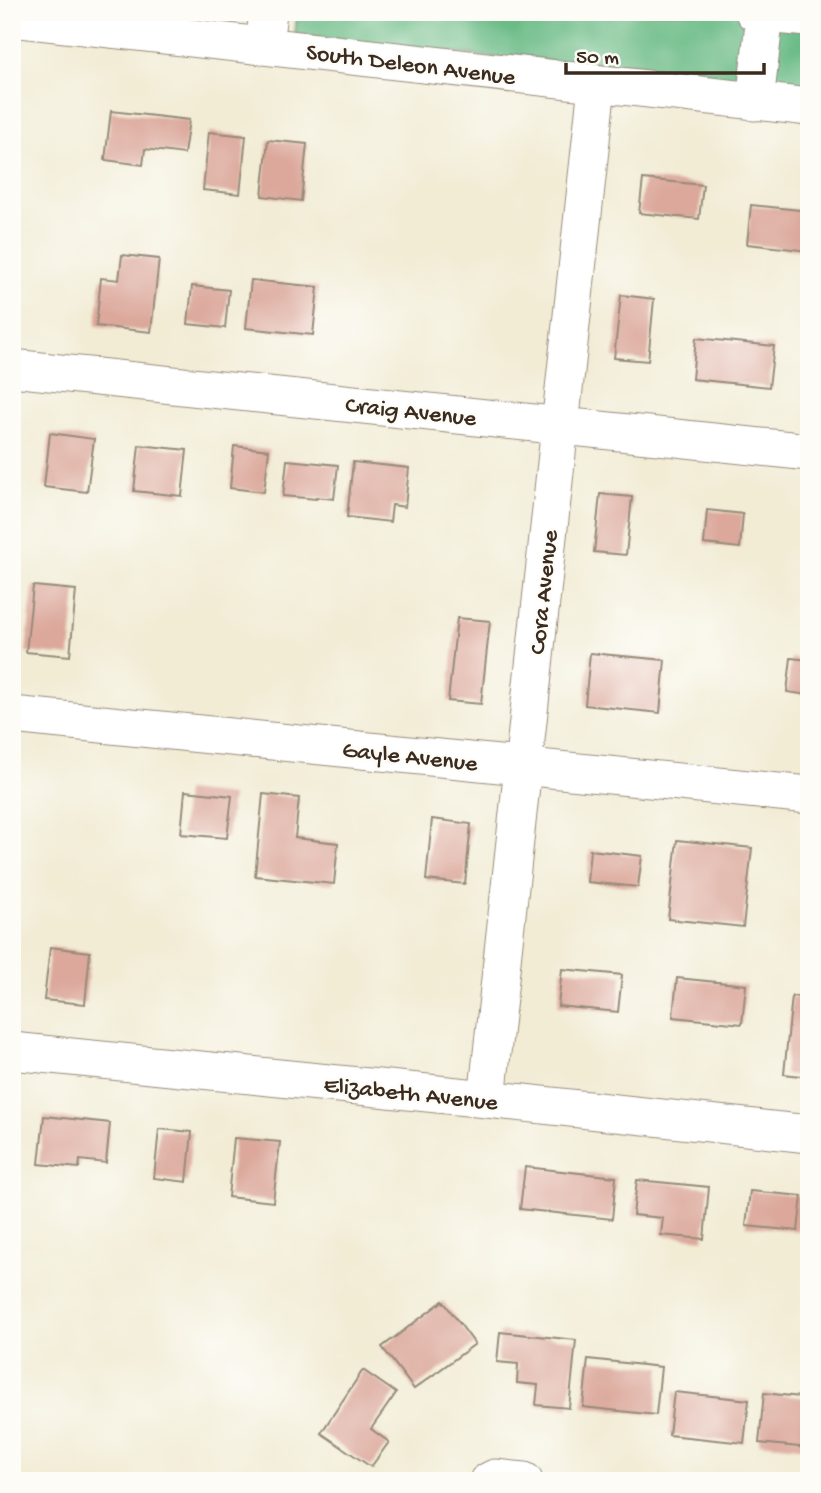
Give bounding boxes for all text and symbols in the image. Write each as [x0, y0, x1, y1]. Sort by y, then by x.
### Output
scale bar [566, 32, 763, 76]
street label: South Deleon Avenue [304, 39, 517, 94]
text: 50 m [576, 47, 619, 72]
street label: Craig Avenue [344, 392, 478, 435]
street label: Cora Avenue [525, 528, 567, 656]
street label: Gayle Avenue [341, 737, 479, 780]
street label: Elizabeth Avenue [322, 1072, 500, 1119]

